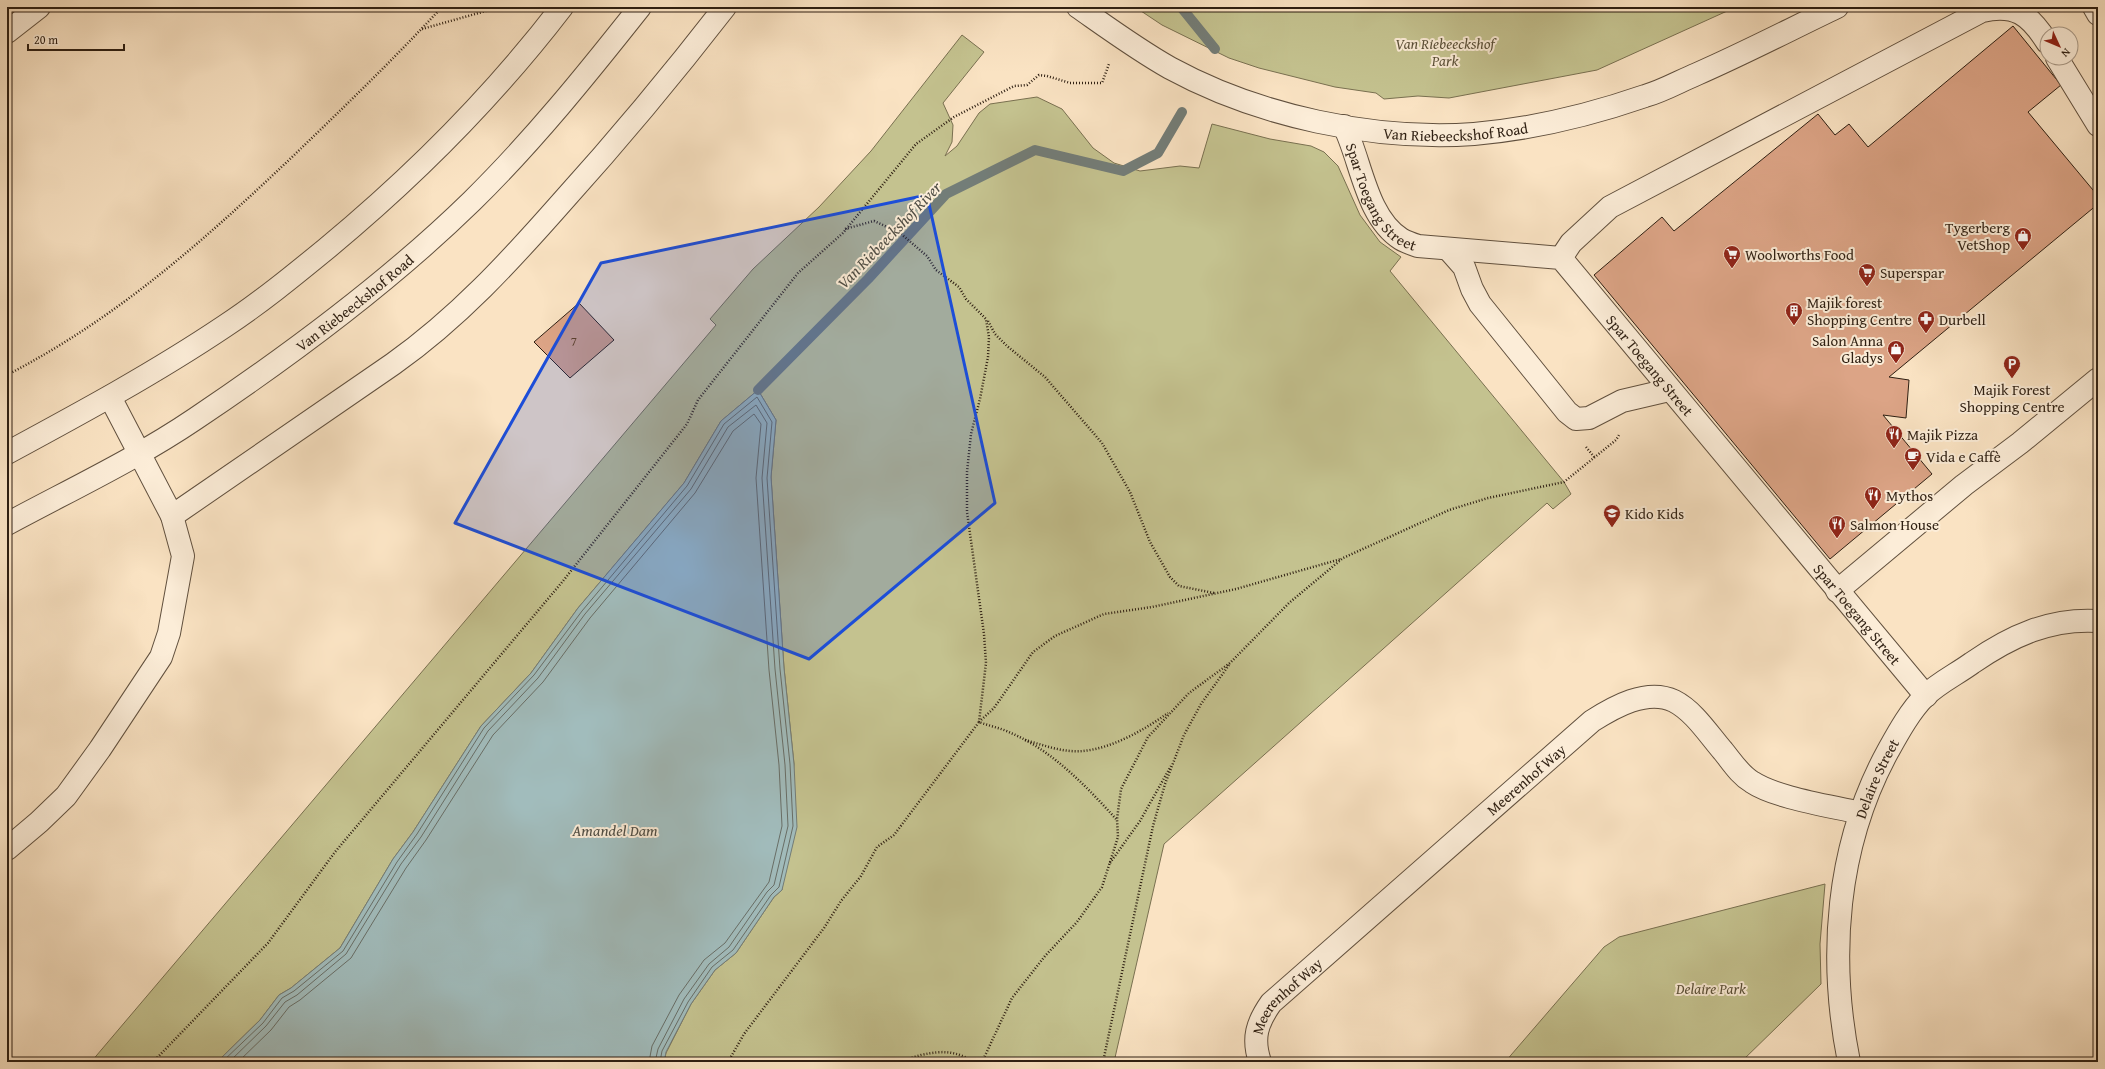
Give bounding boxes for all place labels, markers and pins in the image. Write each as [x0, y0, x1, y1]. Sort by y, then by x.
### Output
place label: Tygerberg VetShop [1945, 217, 2011, 255]
shop icon: Tygerberg VetShop [2013, 226, 2033, 251]
supermarket icon: Woolworths Food [1722, 244, 1742, 269]
place label: Woolworths Food [1745, 244, 1854, 265]
supermarket icon: Superspar [1857, 262, 1877, 287]
place label: Superspar [1880, 262, 1944, 283]
place label: Majik forest Shopping Centre [1807, 292, 1912, 330]
building icon: Majik forest Shopping Centre [1784, 301, 1804, 326]
pharmacy icon: Durbell [1916, 309, 1936, 334]
place label: Durbell [1939, 309, 1986, 330]
place label: Salon Anna Gladys [1812, 330, 1883, 368]
shop icon: Salon Anna Gladys [1886, 339, 1906, 364]
parking icon: Majik Forest Shopping Centre [2002, 354, 2022, 379]
place label: Majik Forest Shopping Centre [1960, 379, 2064, 417]
restaurant icon: Majik Pizza [1884, 424, 1904, 449]
place label: Majik Pizza [1907, 424, 1978, 445]
cafe icon: Vida e Caffè [1903, 446, 1923, 471]
place label: Vida e Caffè [1926, 446, 2001, 467]
restaurant icon: Mythos [1863, 485, 1883, 510]
place label: Mythos [1886, 485, 1933, 506]
school or university icon: Kido Kids [1602, 503, 1622, 528]
place label: Kido Kids [1625, 503, 1684, 524]
restaurant icon: Salmon House [1827, 514, 1847, 539]
place label: Salmon House [1850, 514, 1939, 535]

